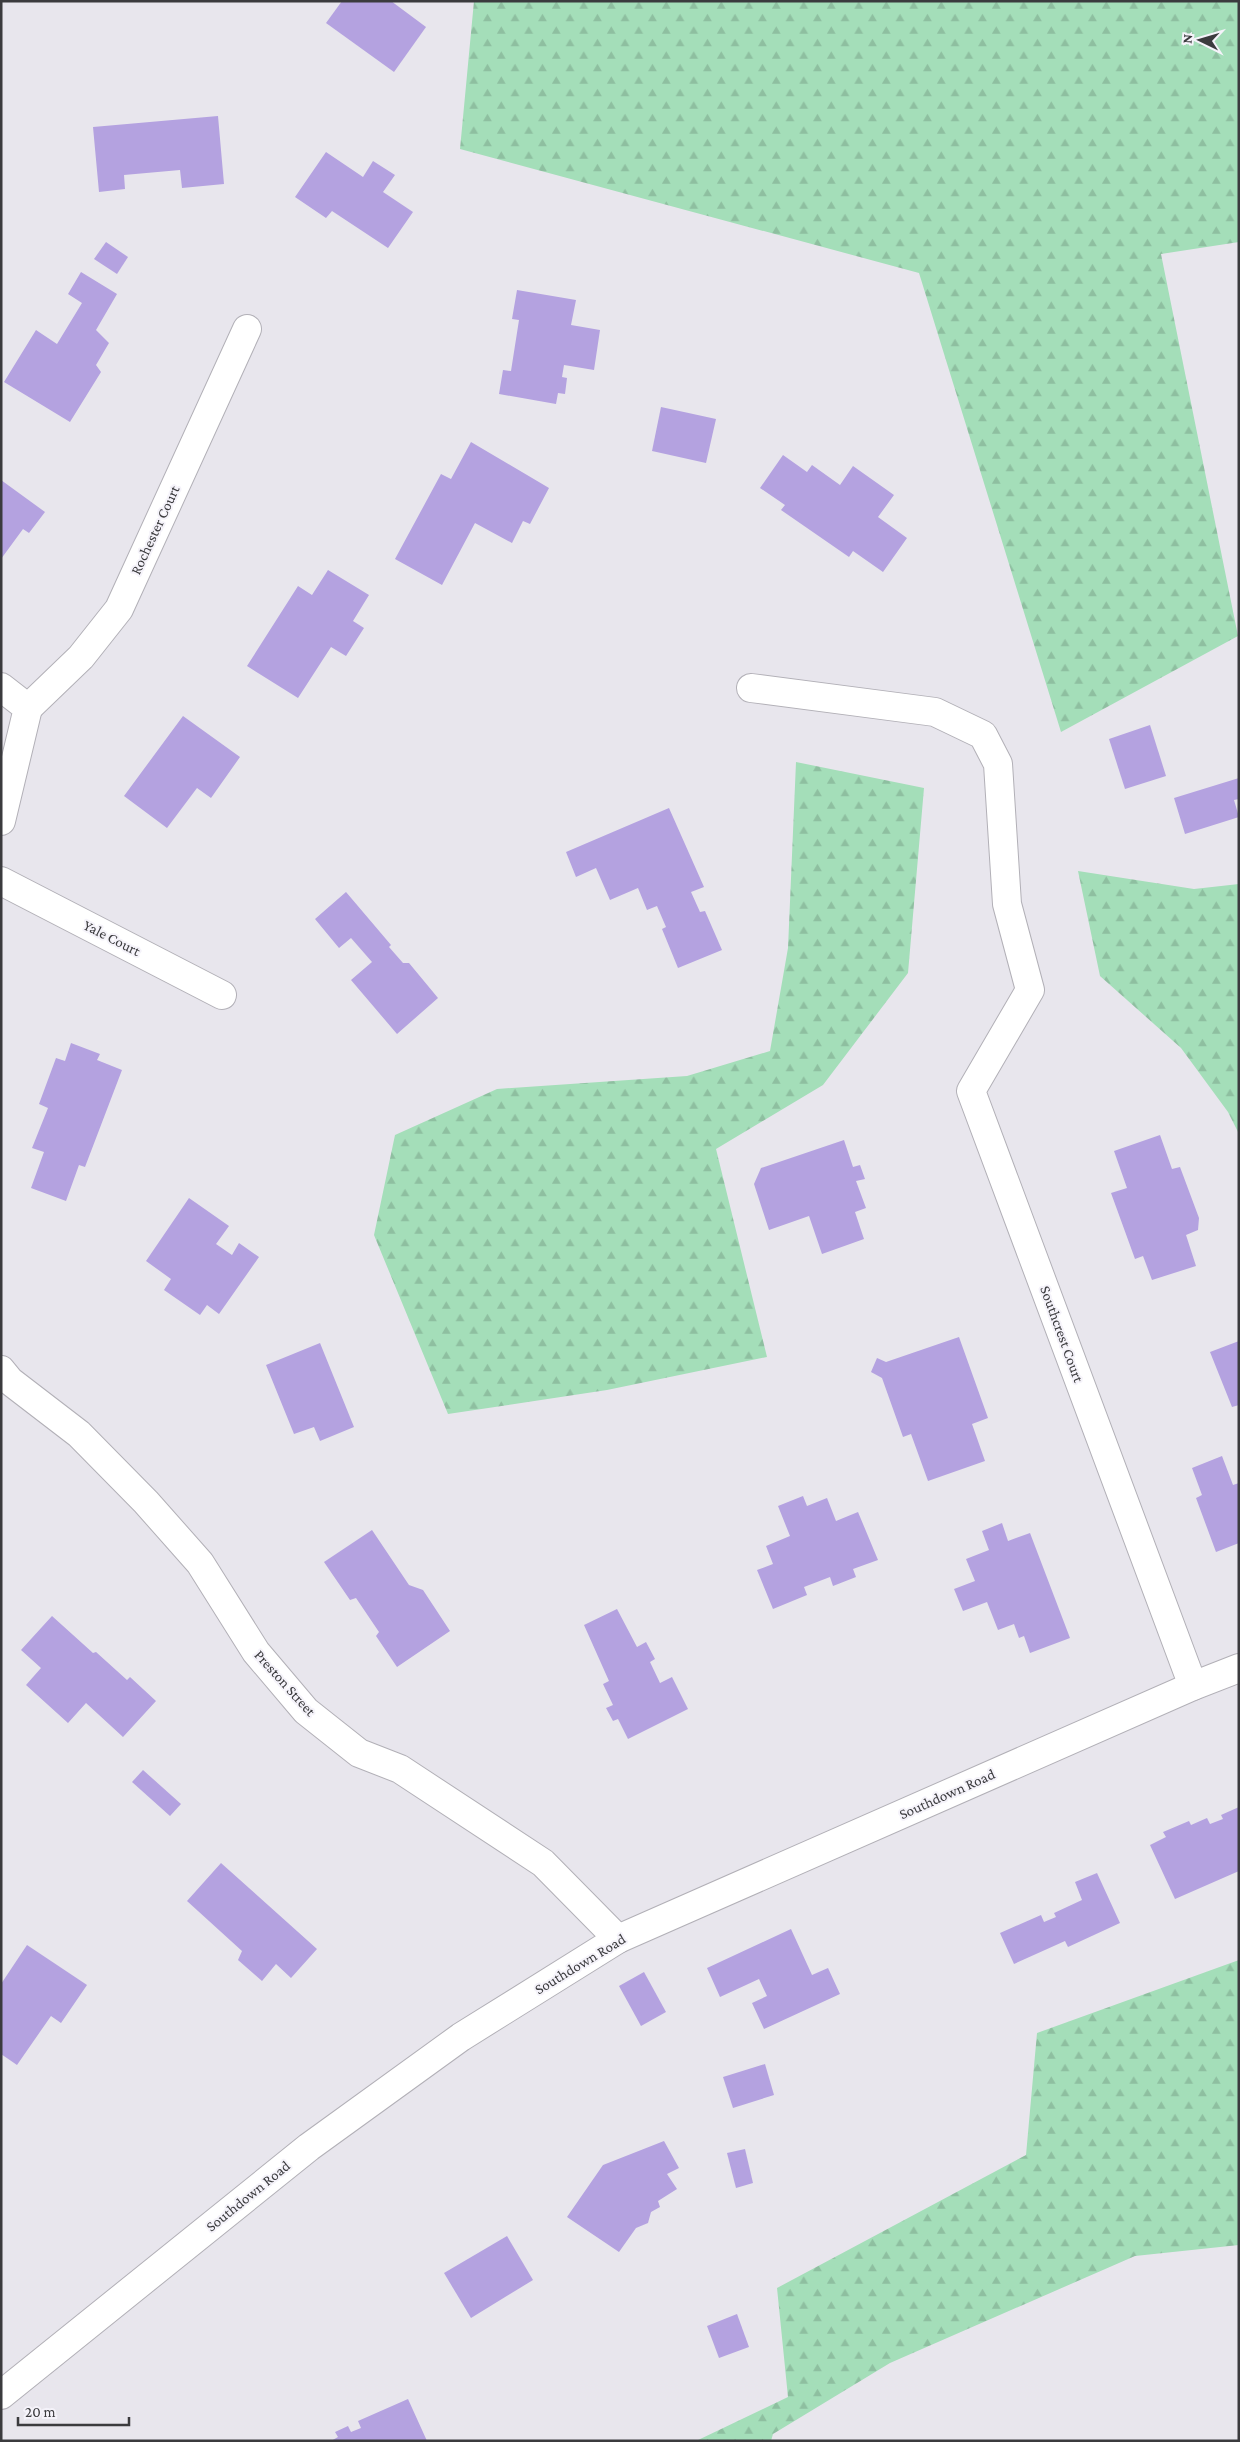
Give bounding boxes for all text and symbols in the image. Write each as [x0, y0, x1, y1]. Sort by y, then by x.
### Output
north arrow [1175, 15, 1225, 65]
text: N [1179, 33, 1195, 44]
street label: Rochester Court [127, 482, 183, 577]
street label: Yale Court [81, 917, 144, 960]
street label: Southcrest Court [1037, 1284, 1087, 1385]
street label: Preston Street [251, 1647, 320, 1720]
street label: Southdown Road [897, 1766, 997, 1822]
street label: Southdown Road [532, 1931, 628, 1997]
street label: Southdown Road [203, 2157, 293, 2235]
scale bar [18, 2394, 129, 2426]
text: 20 m [25, 2404, 56, 2420]

